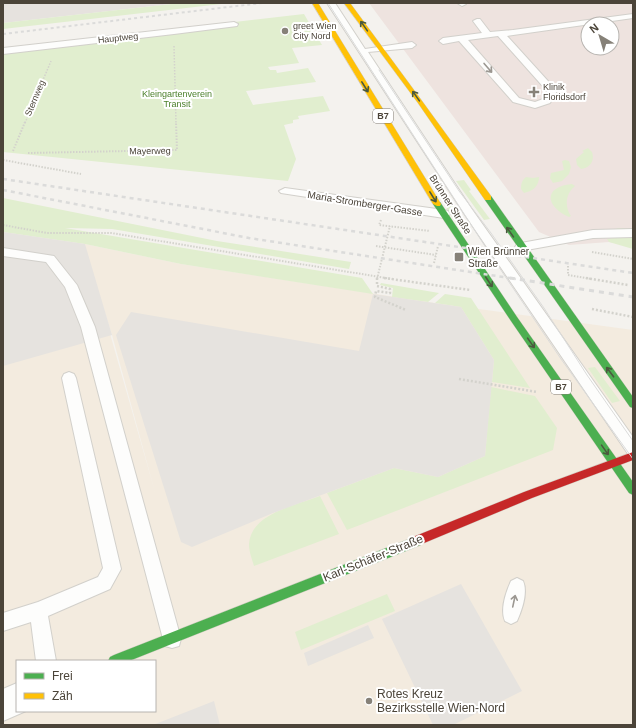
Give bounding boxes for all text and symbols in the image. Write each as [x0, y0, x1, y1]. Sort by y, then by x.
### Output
north arrow [580, 16, 620, 56]
place label: greet Wien City Nord [293, 21, 337, 41]
one-way arrow [360, 21, 368, 32]
text: N [587, 21, 601, 35]
marker: greet Wien City Nord [280, 26, 290, 36]
street label: Hauptweg [97, 31, 139, 45]
one-way arrow [483, 63, 492, 73]
street label: Sternweg [23, 79, 47, 117]
one-way arrow [361, 81, 369, 92]
place label: Klinik Floridsdorf [543, 82, 586, 102]
marker: Klinik Floridsdorf [528, 86, 540, 98]
park label: Kleingartenverein Transit [142, 89, 212, 109]
one-way arrow [412, 91, 420, 102]
road number: B7 [373, 109, 393, 123]
street label: Mayerweg [129, 146, 171, 156]
street label: Brünner Straße [427, 173, 474, 236]
street label: Maria-Stromberger-Gasse [307, 189, 424, 218]
one-way arrow [429, 191, 437, 202]
one-way arrow [506, 227, 514, 238]
place label: Wien Brünner Straße [468, 246, 530, 269]
marker: Wien Brünner Straße [453, 251, 465, 263]
one-way arrow [485, 276, 493, 287]
one-way arrow [527, 337, 535, 348]
one-way arrow [606, 367, 614, 378]
road number: B7 [551, 380, 571, 394]
one-way arrow [601, 444, 609, 455]
street label: Karl-Schäfer-Straße [321, 531, 425, 584]
one-way arrow [511, 595, 518, 608]
legend [16, 660, 156, 712]
text: Frei [52, 669, 73, 683]
place label: Rotes Kreuz Bezirksstelle Wien-Nord [377, 687, 505, 715]
text: Zäh [52, 689, 73, 703]
marker: Rotes Kreuz Bezirksstelle Wien-Nord [364, 696, 374, 706]

